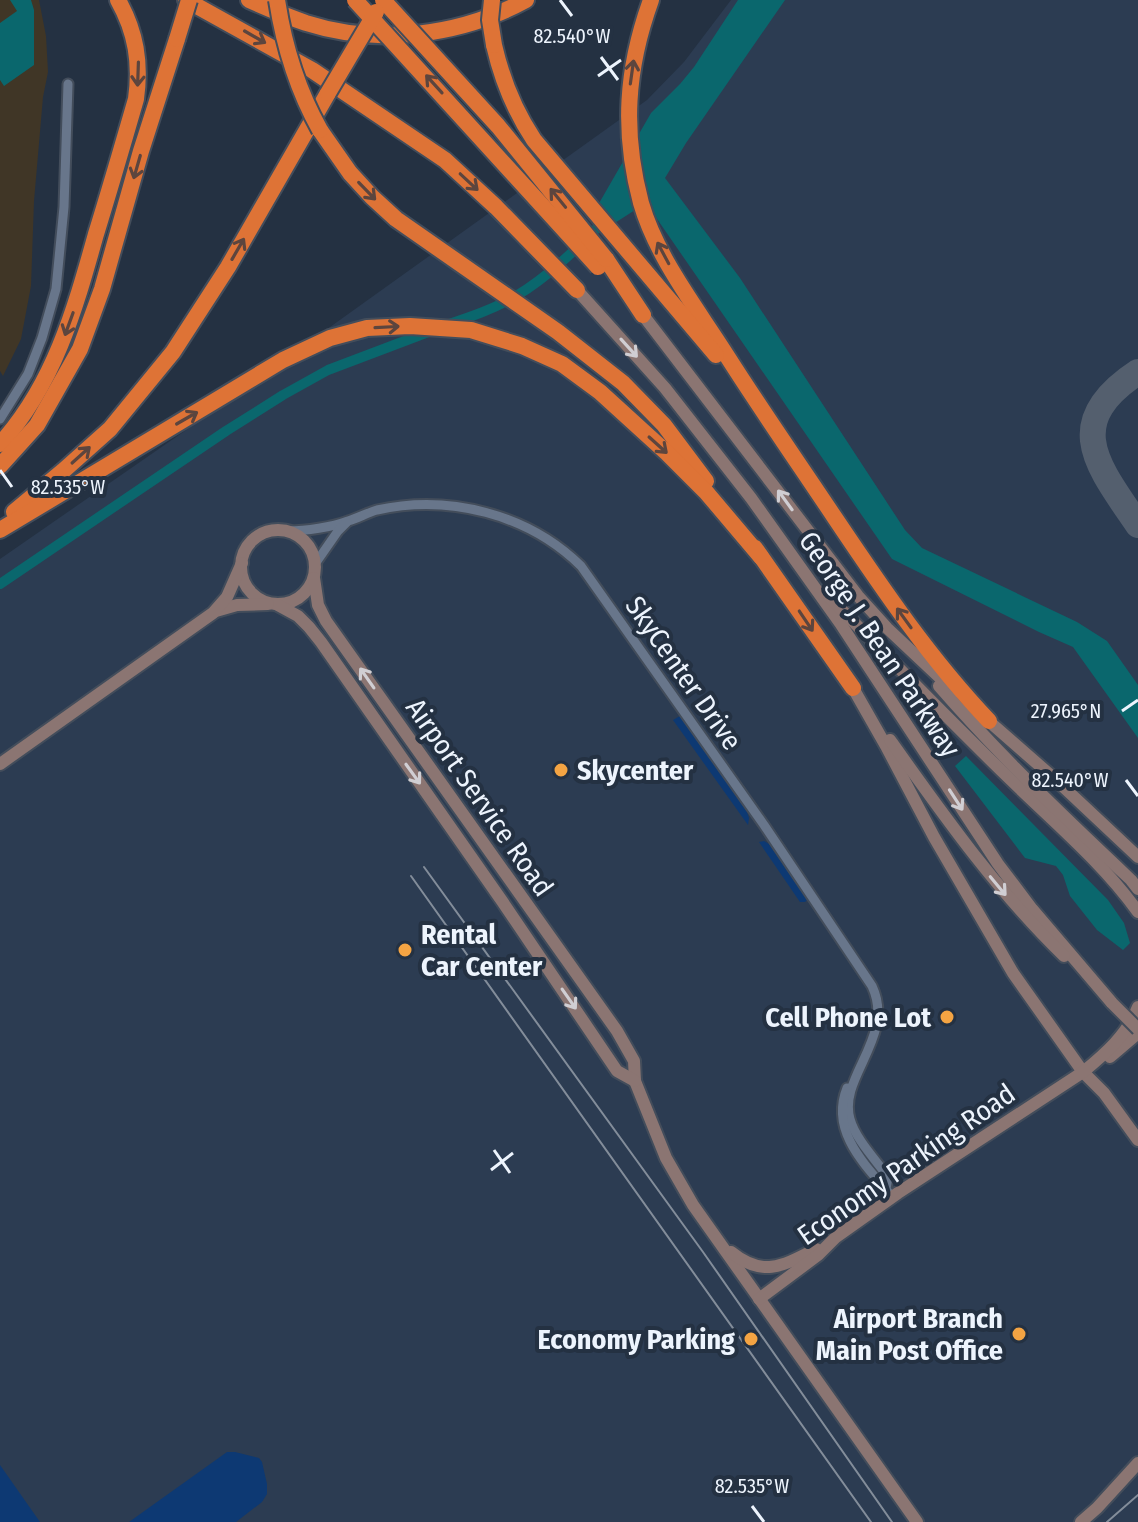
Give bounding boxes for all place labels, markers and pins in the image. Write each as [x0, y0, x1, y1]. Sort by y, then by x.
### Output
place label: Skycenter [577, 754, 694, 787]
marker: Skycenter [552, 761, 570, 779]
place label: Rental Car Center [421, 918, 543, 983]
marker: Rental Car Center [396, 941, 414, 959]
place label: Cell Phone Lot [765, 1001, 932, 1034]
marker: Cell Phone Lot [938, 1008, 956, 1026]
place label: Airport Branch Main Post Office [816, 1302, 1003, 1367]
place label: Economy Parking [538, 1323, 735, 1356]
marker: Airport Branch Main Post Office [1010, 1325, 1028, 1343]
marker: Economy Parking [742, 1330, 760, 1348]

